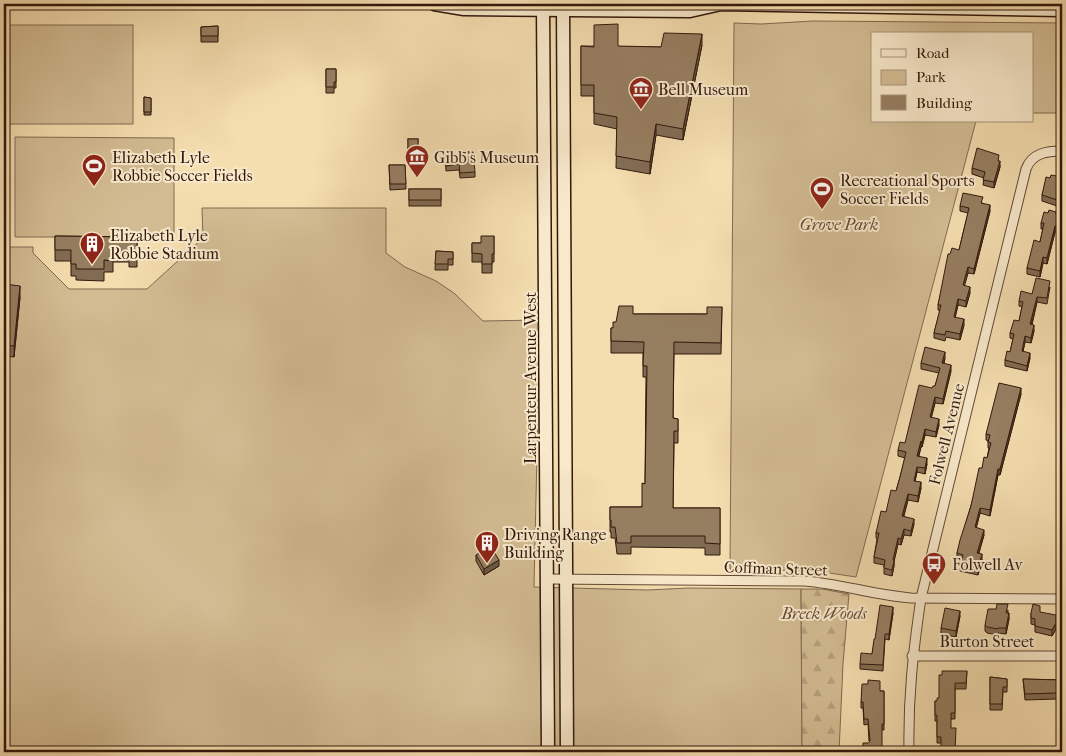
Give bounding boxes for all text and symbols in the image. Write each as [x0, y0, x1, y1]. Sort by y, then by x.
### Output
legend [871, 32, 1034, 122]
text: Road [916, 44, 950, 62]
text: Park [916, 68, 946, 86]
museum icon: Bell Museum [628, 76, 654, 110]
place label: Bell Museum [658, 80, 749, 99]
text: Building [916, 94, 973, 112]
museum icon: Gibb's Museum [404, 144, 430, 178]
place label: Elizabeth Lyle Robbie Soccer Fields [112, 148, 253, 185]
place label: Gibb's Museum [434, 148, 540, 167]
sports icon: Elizabeth Lyle Robbie Soccer Fields [81, 153, 107, 187]
place label: Recreational Sports Soccer Fields [840, 171, 975, 208]
sports icon: Recreational Sports Soccer Fields [809, 176, 835, 210]
park label: Grove Park [800, 215, 878, 234]
place label: Elizabeth Lyle Robbie Stadium [110, 226, 220, 263]
building icon: Elizabeth Lyle Robbie Stadium [79, 231, 105, 265]
street label: Larpenteur Avenue West [521, 292, 540, 464]
street label: Folwell Avenue [925, 381, 968, 487]
place label: Driving Range Building [504, 525, 607, 562]
building icon: Driving Range Building [474, 530, 500, 564]
bus stop icon: Folwell Av [921, 551, 947, 585]
place label: Folwell Av [952, 555, 1024, 574]
street label: Coffman Street [724, 557, 829, 580]
park label: Breck Woods [780, 604, 868, 623]
street label: Burton Street [939, 632, 1035, 651]

